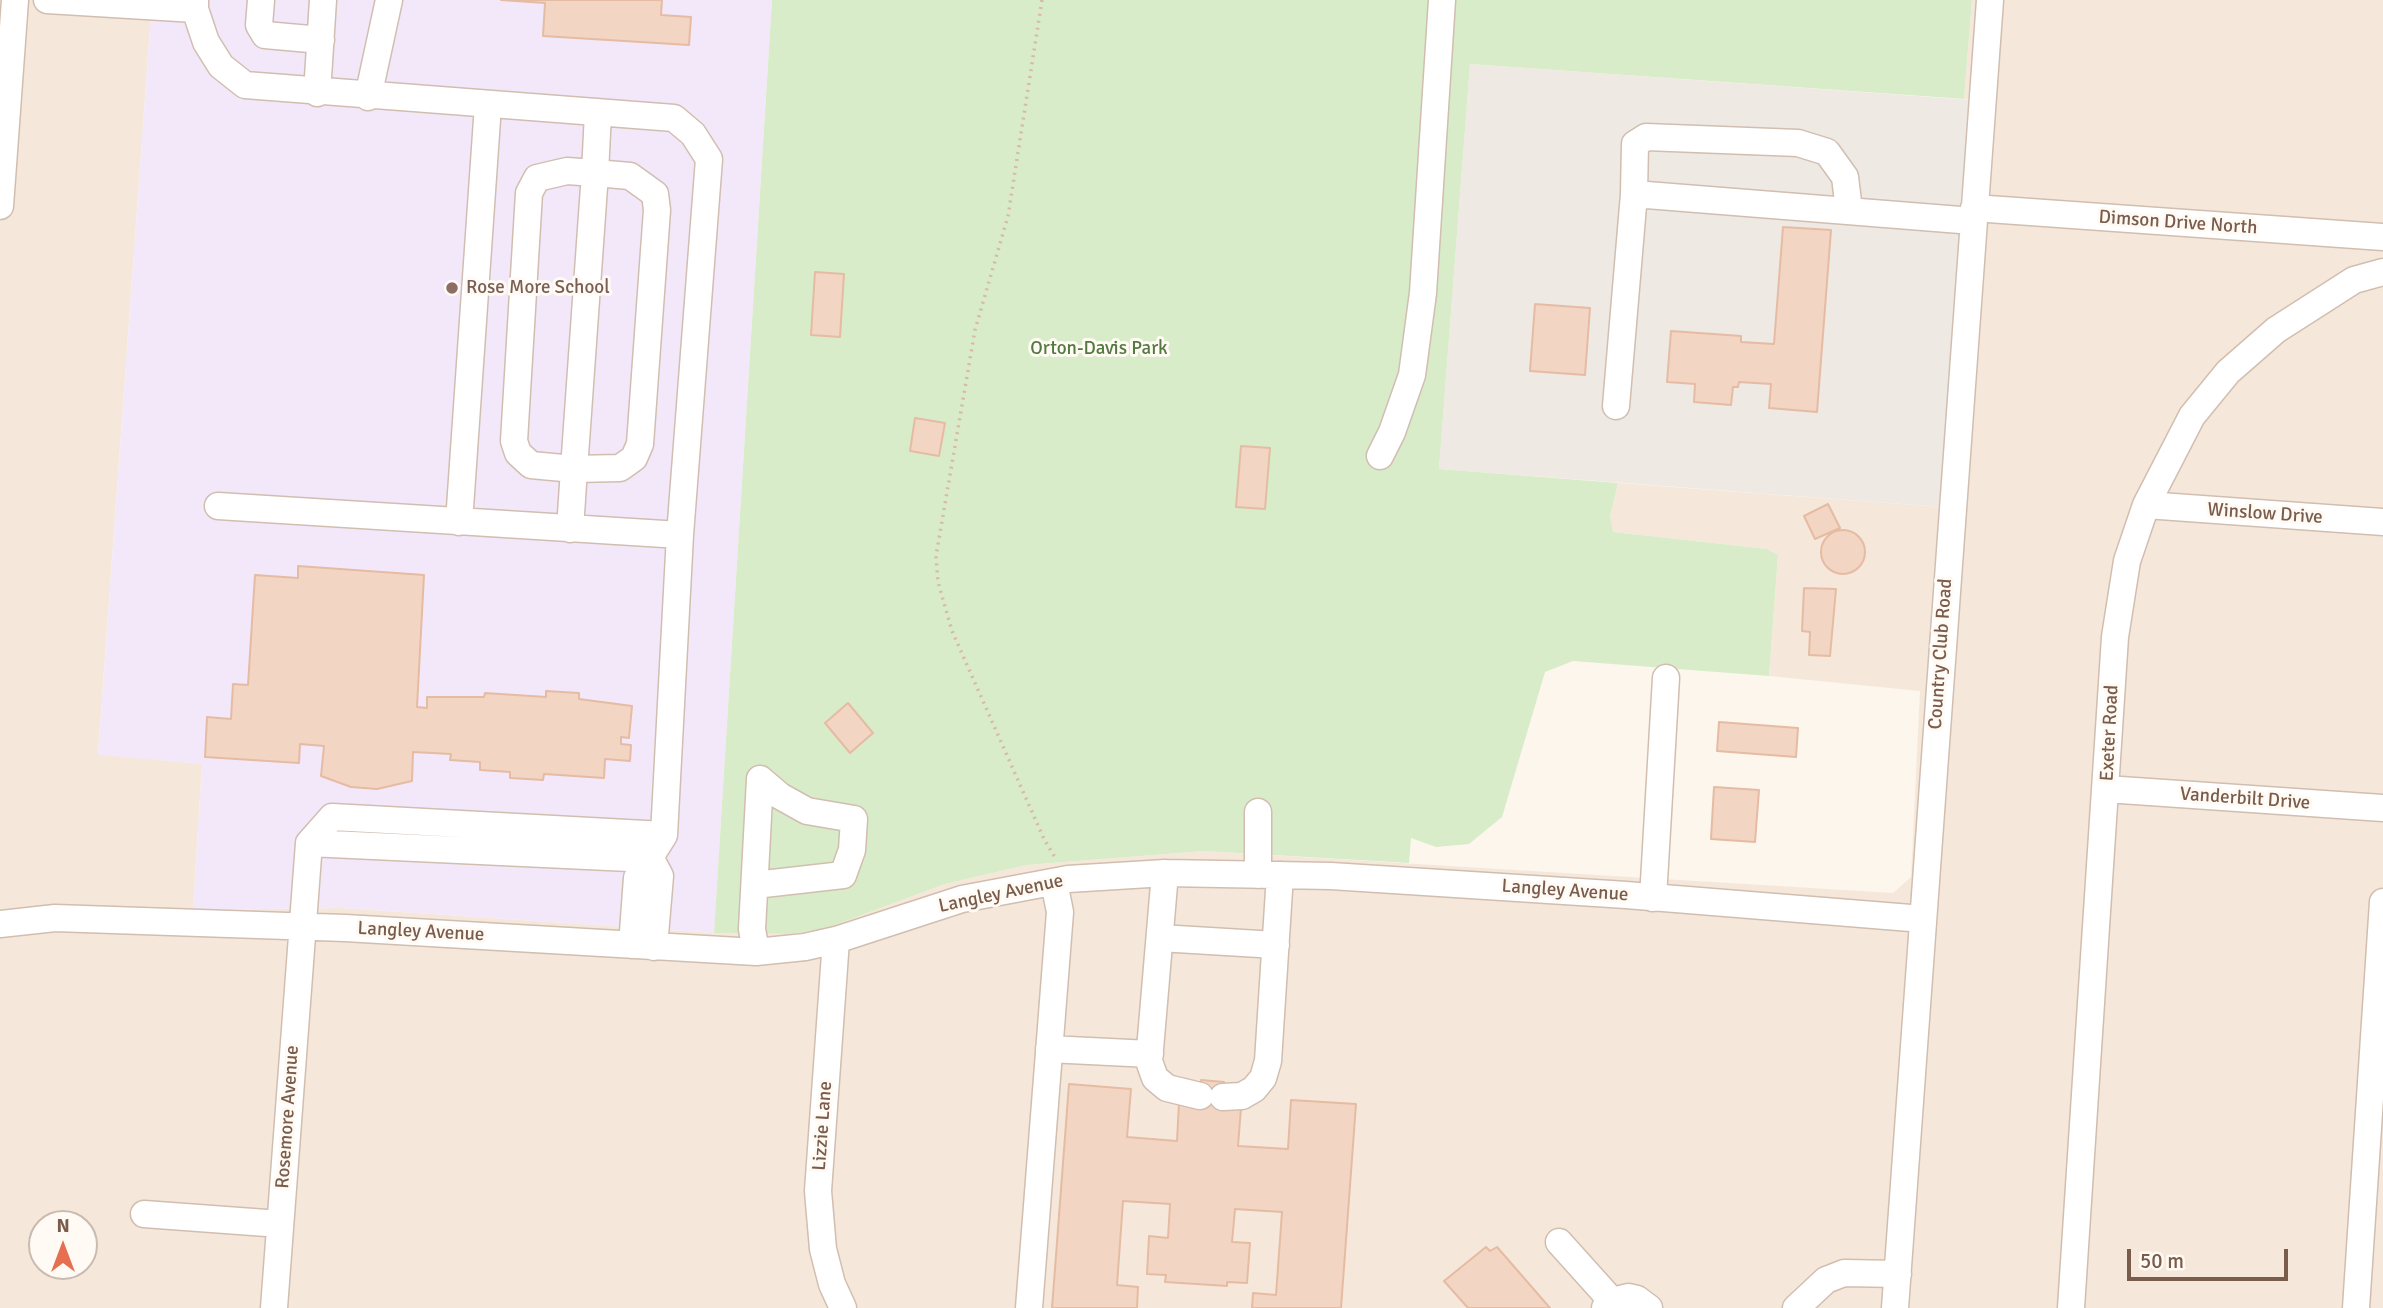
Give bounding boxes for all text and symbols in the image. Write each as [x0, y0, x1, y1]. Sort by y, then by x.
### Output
street label: Dimson Drive North [2098, 206, 2258, 240]
place label: Rose More School [466, 277, 610, 299]
marker: Rose More School [444, 280, 460, 296]
park label: Orton-Davis Park [1030, 338, 1168, 360]
street label: Winslow Drive [2207, 499, 2323, 529]
street label: Country Club Road [1924, 578, 1958, 730]
street label: Exeter Road [2096, 684, 2124, 782]
street label: Vanderbilt Drive [2179, 783, 2311, 815]
street label: Langley Avenue [937, 870, 1065, 918]
street label: Langley Avenue [1501, 875, 1629, 907]
street label: Langley Avenue [357, 917, 485, 947]
street label: Rosemore Avenue [272, 1045, 304, 1189]
street label: Lizzie Lane [808, 1080, 838, 1172]
north arrow [28, 1210, 98, 1280]
text: N [56, 1214, 70, 1238]
scale bar [2131, 1234, 2292, 1278]
text: 50 m [2140, 1248, 2184, 1274]

